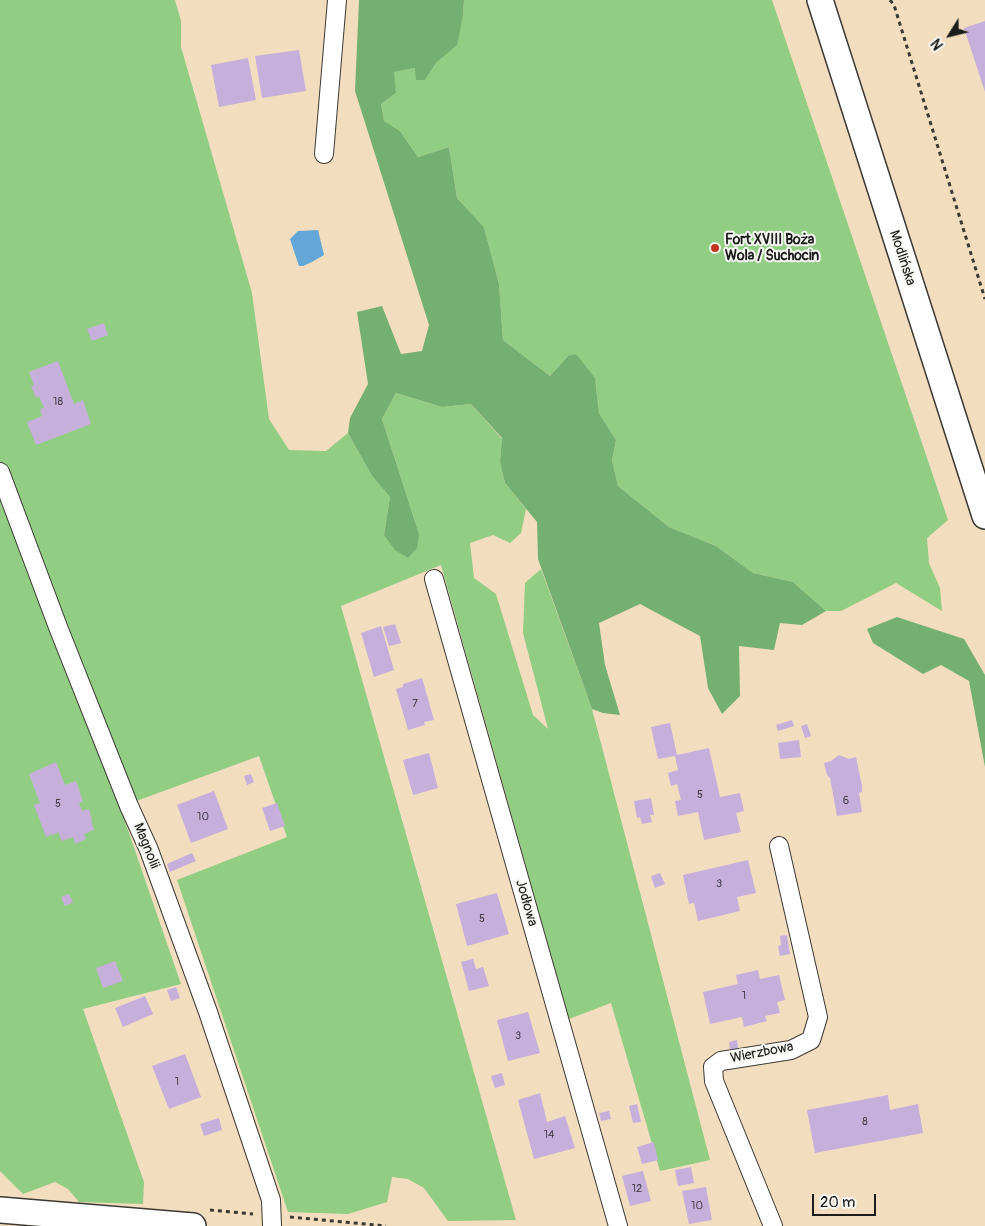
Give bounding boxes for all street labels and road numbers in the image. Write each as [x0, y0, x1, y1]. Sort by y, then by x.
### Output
street label: Modlińska [885, 228, 919, 288]
street label: Magnolii [129, 821, 163, 871]
street label: Jodłowa [511, 878, 541, 928]
street label: Wierzbowa [729, 1039, 795, 1067]

